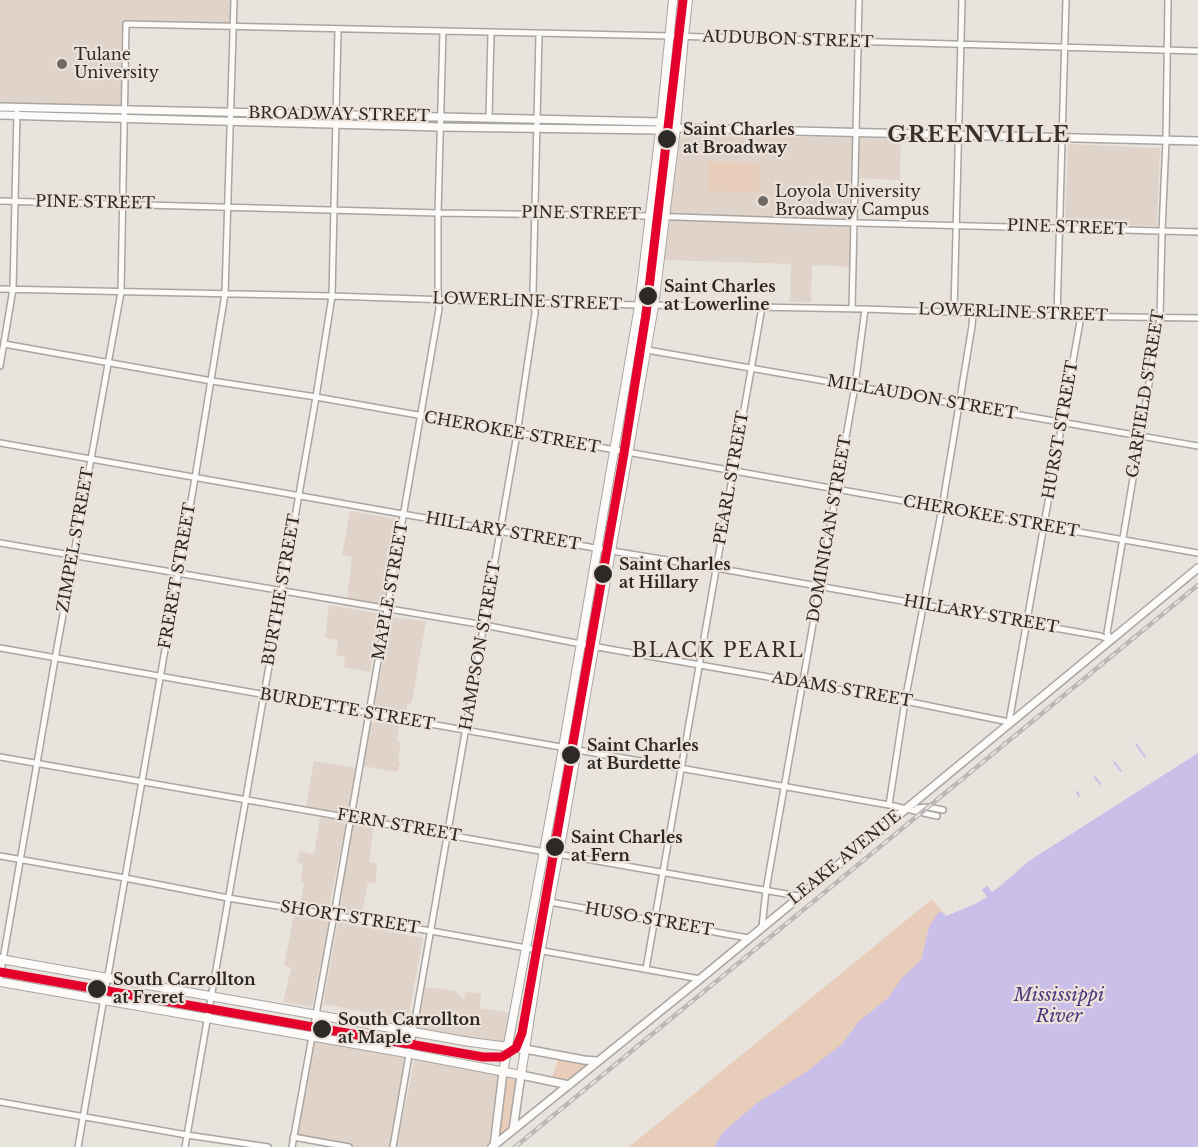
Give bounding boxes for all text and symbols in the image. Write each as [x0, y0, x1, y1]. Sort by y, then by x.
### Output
street label: AUDUBON STREET [702, 27, 874, 53]
place label: Tulane University [74, 45, 159, 83]
marker: Tulane University [55, 57, 69, 71]
street label: BROADWAY STREET [248, 104, 430, 126]
place label: Saint Charles at Broadway [683, 120, 795, 158]
district label: GREENVILLE [887, 123, 1071, 149]
marker: Saint Charles at Broadway [656, 128, 678, 150]
place label: Loyola University Broadway Campus [775, 182, 929, 220]
street label: PINE STREET [35, 192, 155, 214]
marker: Loyola University Broadway Campus [756, 194, 770, 208]
street label: PINE STREET [521, 203, 641, 225]
street label: PINE STREET [1007, 216, 1127, 240]
place label: Saint Charles at Lowerline [664, 277, 776, 315]
marker: Saint Charles at Lowerline [637, 285, 659, 307]
street label: LOWERLINE STREET [432, 289, 622, 315]
street label: LOWERLINE STREET [918, 300, 1108, 326]
street label: GARFIELD STREET [1123, 309, 1169, 479]
street label: HURST STREET [1039, 359, 1083, 501]
street label: MILLAUDON STREET [825, 372, 1019, 424]
street label: CHEROKEE STREET [422, 408, 602, 458]
street label: PEARL STREET [711, 410, 753, 546]
street label: DOMINICAN STREET [804, 434, 856, 624]
street label: ZIMPEL STREET [54, 466, 98, 614]
street label: CHEROKEE STREET [901, 492, 1081, 542]
street label: FRERET STREET [156, 501, 200, 651]
street label: HILLARY STREET [424, 509, 582, 555]
street label: BURTHE STREET [259, 513, 305, 667]
street label: MAPLE STREET [369, 520, 413, 662]
place label: Saint Charles at Hillary [619, 555, 731, 593]
street label: HAMPSON STREET [457, 560, 505, 732]
marker: Saint Charles at Hillary [592, 563, 614, 585]
street label: HILLARY STREET [902, 592, 1060, 638]
district label: BLACK PEARL [632, 639, 804, 663]
street label: ADAMS STREET [770, 668, 914, 712]
street label: BURDETTE STREET [258, 685, 436, 735]
place label: Saint Charles at Burdette [587, 736, 699, 774]
marker: Saint Charles at Burdette [560, 744, 582, 766]
street label: FERN STREET [335, 806, 463, 846]
street label: LEAKE AVENUE [785, 807, 905, 909]
place label: Saint Charles at Fern [571, 828, 683, 866]
marker: Saint Charles at Fern [544, 836, 566, 858]
street label: SHORT STREET [279, 897, 421, 939]
street label: HUSO STREET [583, 899, 715, 941]
place label: South Carrollton at Freret [113, 970, 256, 1008]
marker: South Carrollton at Freret [86, 978, 108, 1000]
water label: Mississippi River [1014, 985, 1104, 1028]
place label: South Carrollton at Maple [338, 1010, 481, 1048]
marker: South Carrollton at Maple [311, 1018, 333, 1040]

